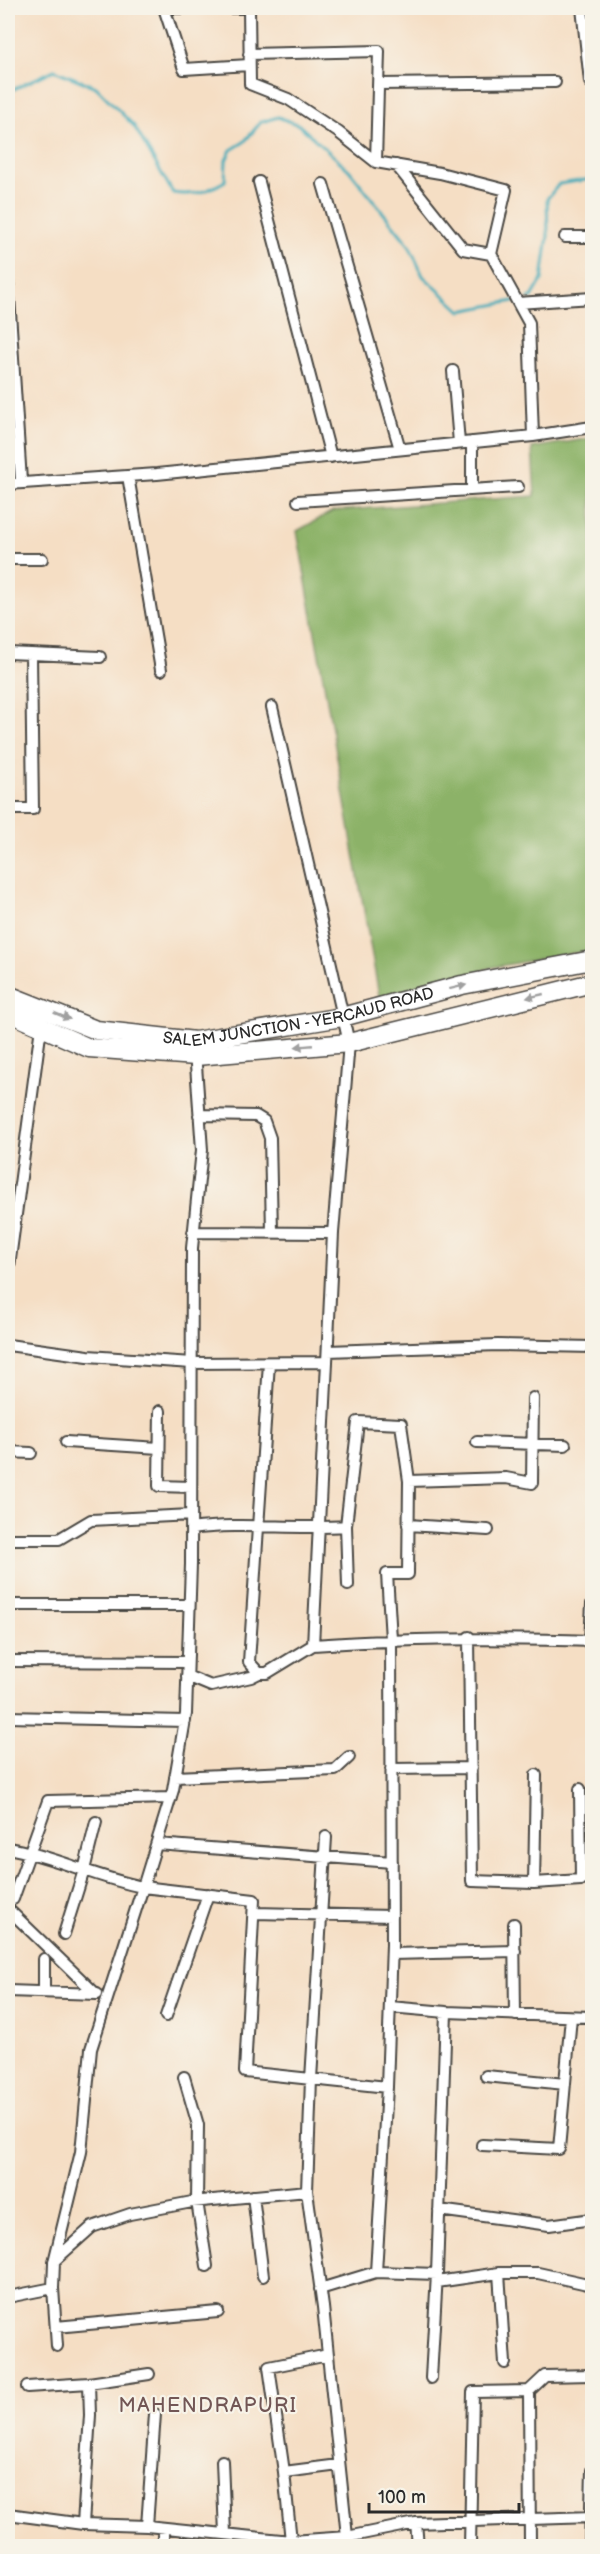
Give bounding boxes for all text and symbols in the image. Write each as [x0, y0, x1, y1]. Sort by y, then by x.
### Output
one-way arrow [448, 981, 467, 991]
street label: SALEM JUNCTION - YERCAUD ROAD [162, 983, 436, 1051]
one-way arrow [526, 992, 545, 1002]
one-way arrow [53, 1012, 71, 1021]
one-way arrow [295, 1041, 314, 1051]
district label: MAHENDRAPURI [119, 2394, 297, 2418]
scale bar [369, 2476, 519, 2514]
text: 100 m [378, 2487, 426, 2508]

